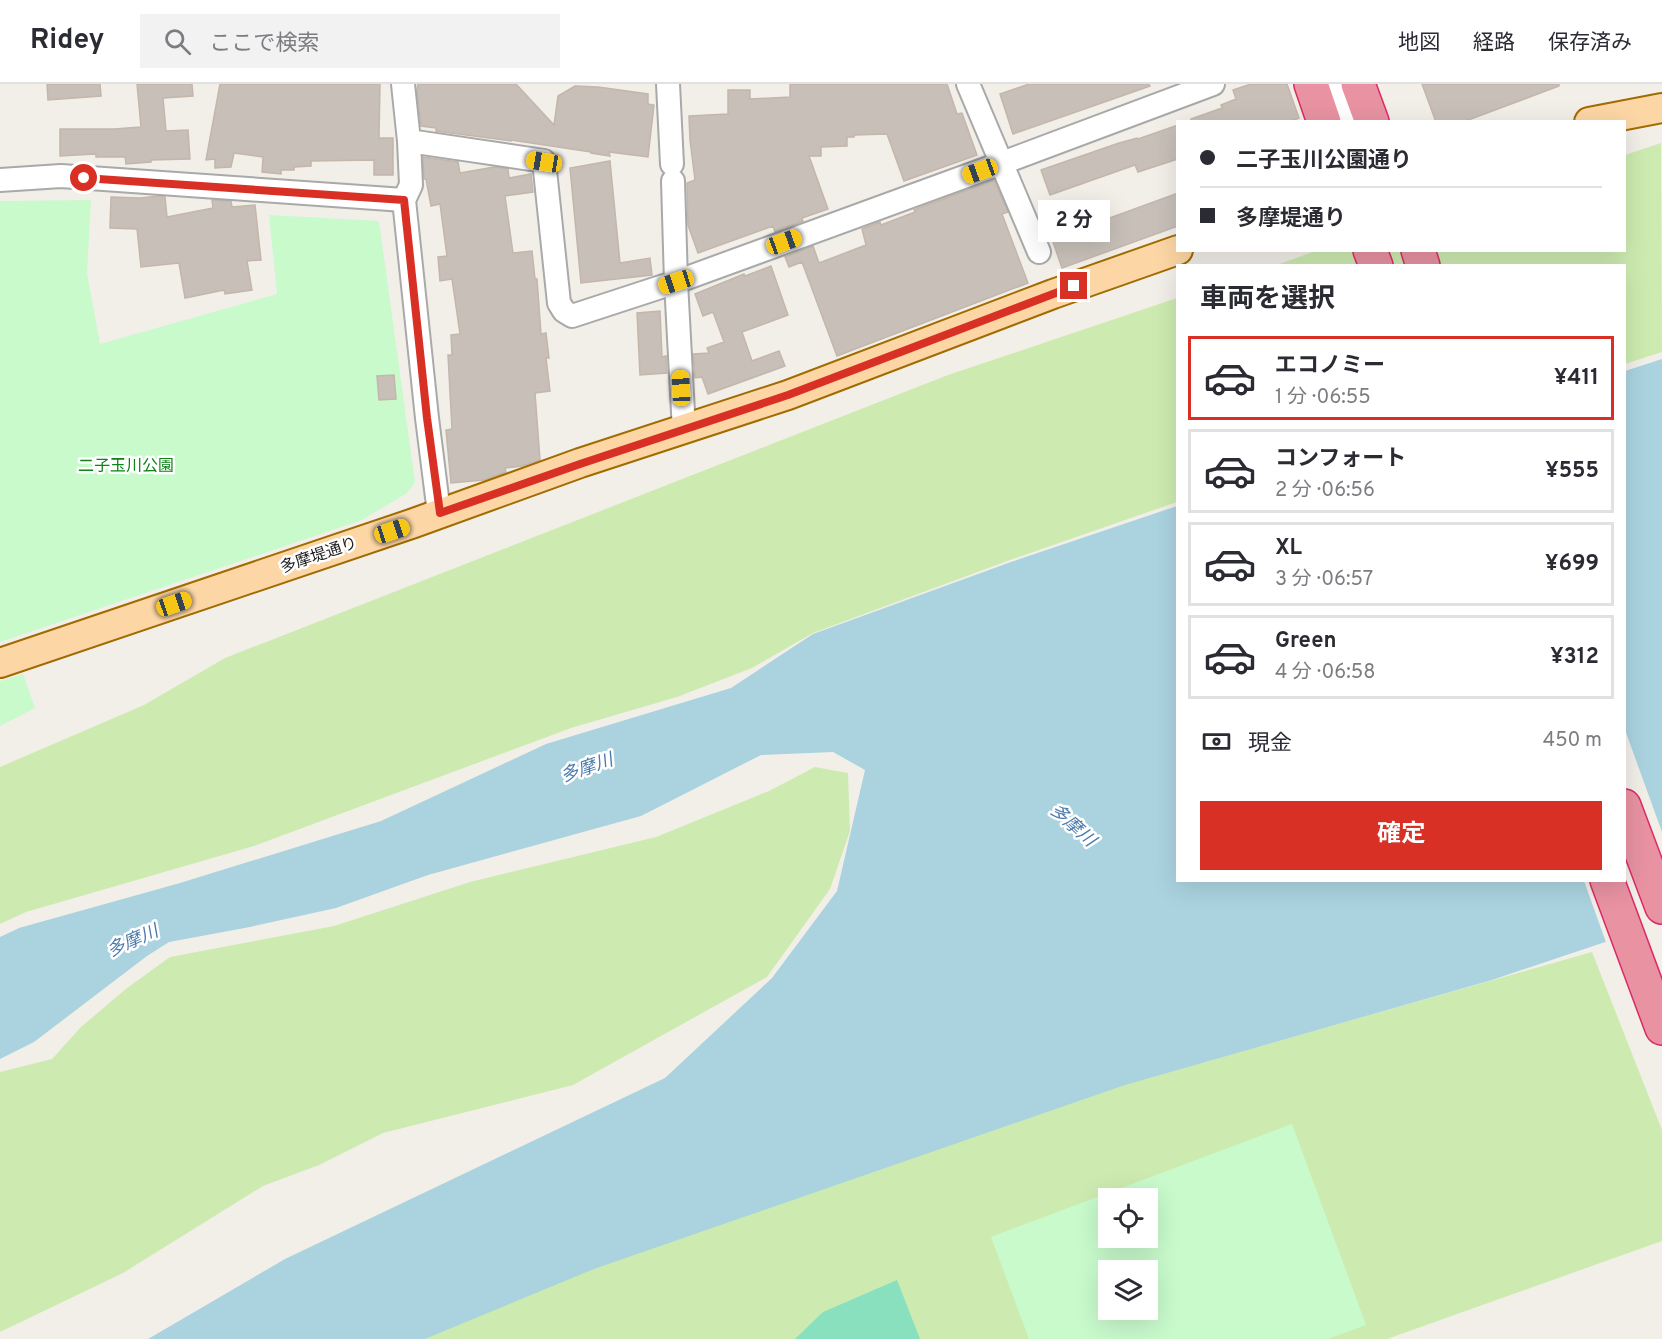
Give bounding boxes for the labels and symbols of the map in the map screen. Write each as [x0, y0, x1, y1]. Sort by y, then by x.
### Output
car [525, 150, 563, 174]
car [960, 156, 1000, 186]
route start [70, 164, 97, 191]
callout: 2 分 [1038, 199, 1110, 241]
car [764, 227, 804, 257]
car [656, 268, 696, 296]
route end [1060, 272, 1087, 299]
car [671, 370, 691, 406]
park label: 二子玉川公園 [78, 457, 174, 477]
car [372, 517, 412, 545]
street label: 多摩堤通り [278, 534, 360, 578]
car [154, 590, 194, 618]
water label: 多摩川 [558, 749, 618, 789]
water label: 多摩川 [1044, 799, 1101, 854]
water label: 多摩川 [104, 920, 164, 963]

